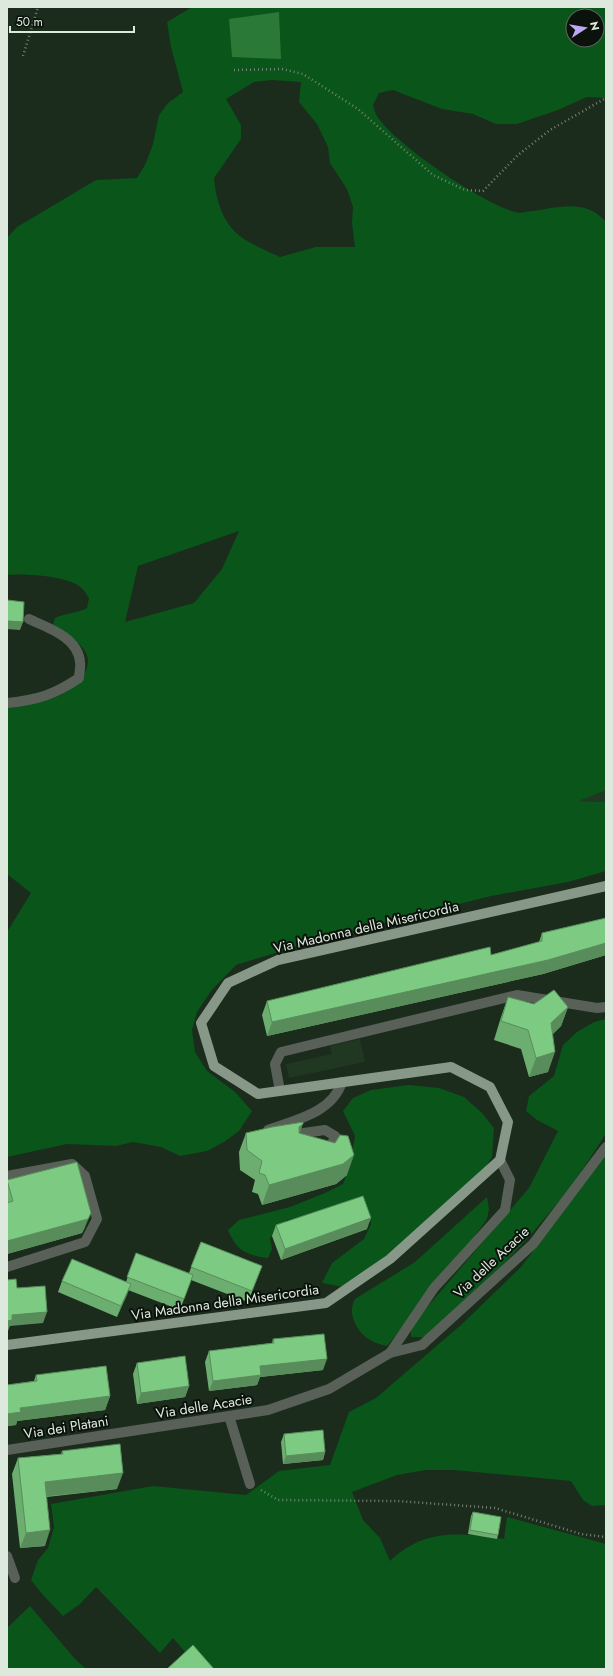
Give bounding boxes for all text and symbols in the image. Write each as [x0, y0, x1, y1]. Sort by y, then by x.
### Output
scale bar [10, 8, 134, 34]
north arrow [565, 8, 605, 48]
text: 50 m [16, 13, 43, 31]
text: N [586, 20, 604, 32]
street label: Via Madonna della Misericordia [271, 896, 461, 958]
street label: Via delle Acacie [449, 1222, 533, 1302]
street label: Via Madonna della Misericordia [130, 1279, 320, 1325]
street label: Via delle Acacie [155, 1389, 253, 1423]
street label: Via dei Platani [22, 1410, 110, 1444]

